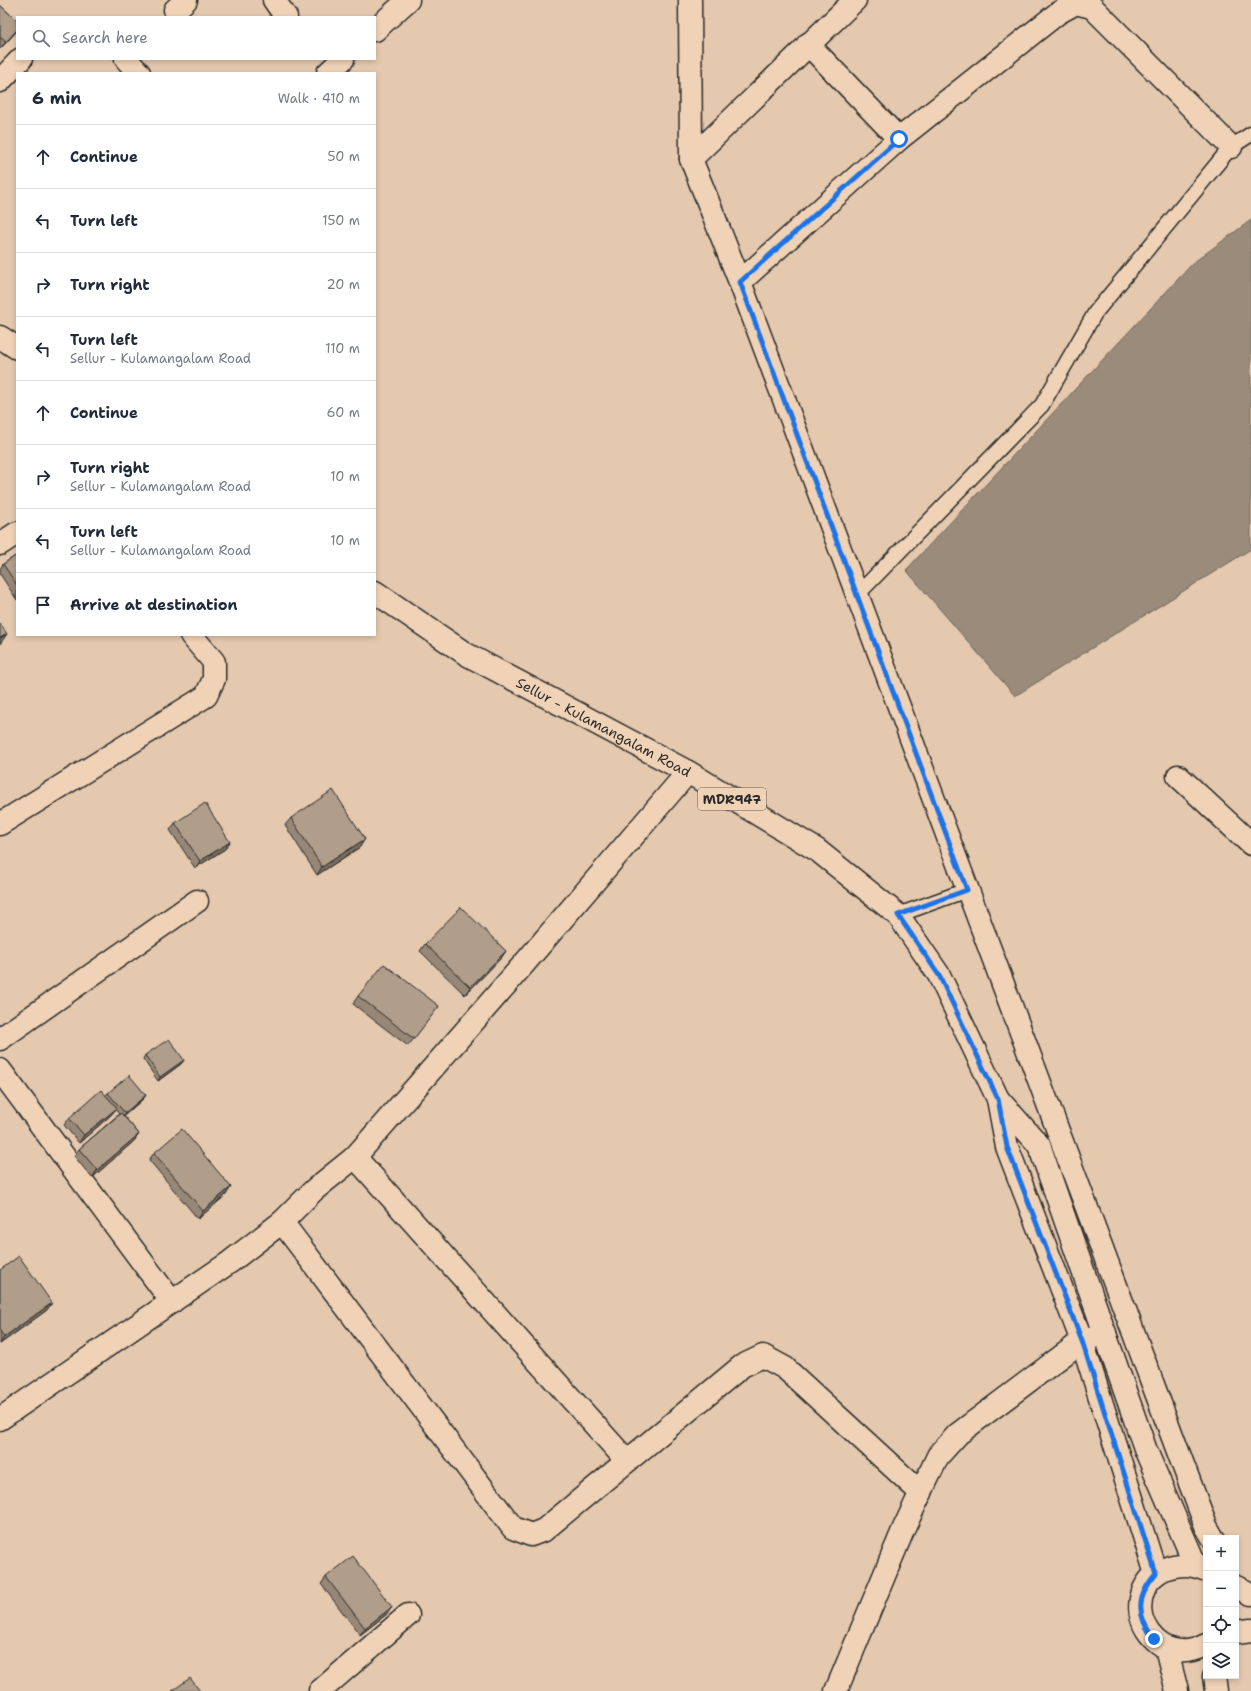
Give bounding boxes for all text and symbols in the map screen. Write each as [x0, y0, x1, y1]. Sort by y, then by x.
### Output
search box [16, 16, 376, 60]
icon: search [30, 27, 52, 49]
text: Search here [62, 28, 148, 48]
text: 6 min [32, 87, 82, 109]
text: Walk · 410 m [278, 90, 360, 107]
route start [890, 130, 908, 148]
icon: ahead [32, 146, 54, 168]
text: Continue [70, 147, 138, 167]
text: 50 m [327, 148, 360, 165]
icon: left [32, 210, 54, 232]
text: Turn left [70, 211, 138, 231]
text: 150 m [322, 212, 360, 229]
icon: right [32, 274, 54, 296]
text: Turn right [70, 275, 150, 295]
text: 20 m [327, 276, 360, 293]
text: Turn left [70, 330, 138, 350]
icon: left [32, 338, 54, 360]
text: 110 m [325, 340, 360, 357]
text: Sellur - Kulamangalam Road [70, 350, 251, 367]
icon: ahead [32, 402, 54, 424]
text: Continue [70, 403, 138, 423]
text: 60 m [327, 404, 360, 421]
text: Turn right [70, 458, 150, 478]
icon: right [32, 466, 54, 488]
text: 10 m [330, 468, 360, 485]
text: Sellur - Kulamangalam Road [70, 478, 251, 495]
text: Turn left [70, 522, 138, 542]
icon: left [32, 530, 54, 552]
text: 10 m [330, 532, 360, 549]
text: Sellur - Kulamangalam Road [70, 542, 251, 559]
icon: arrive [32, 594, 54, 616]
text: Arrive at destination [70, 595, 238, 615]
street label: Sellur - Kulamangalam Road [513, 673, 694, 781]
road number: MDR947 [698, 788, 766, 810]
map controls [1203, 1535, 1239, 1679]
button: + [1203, 1535, 1239, 1571]
button: − [1203, 1571, 1239, 1607]
button: locate [1203, 1607, 1239, 1643]
route end [1145, 1630, 1163, 1648]
button: layers [1203, 1643, 1239, 1679]

